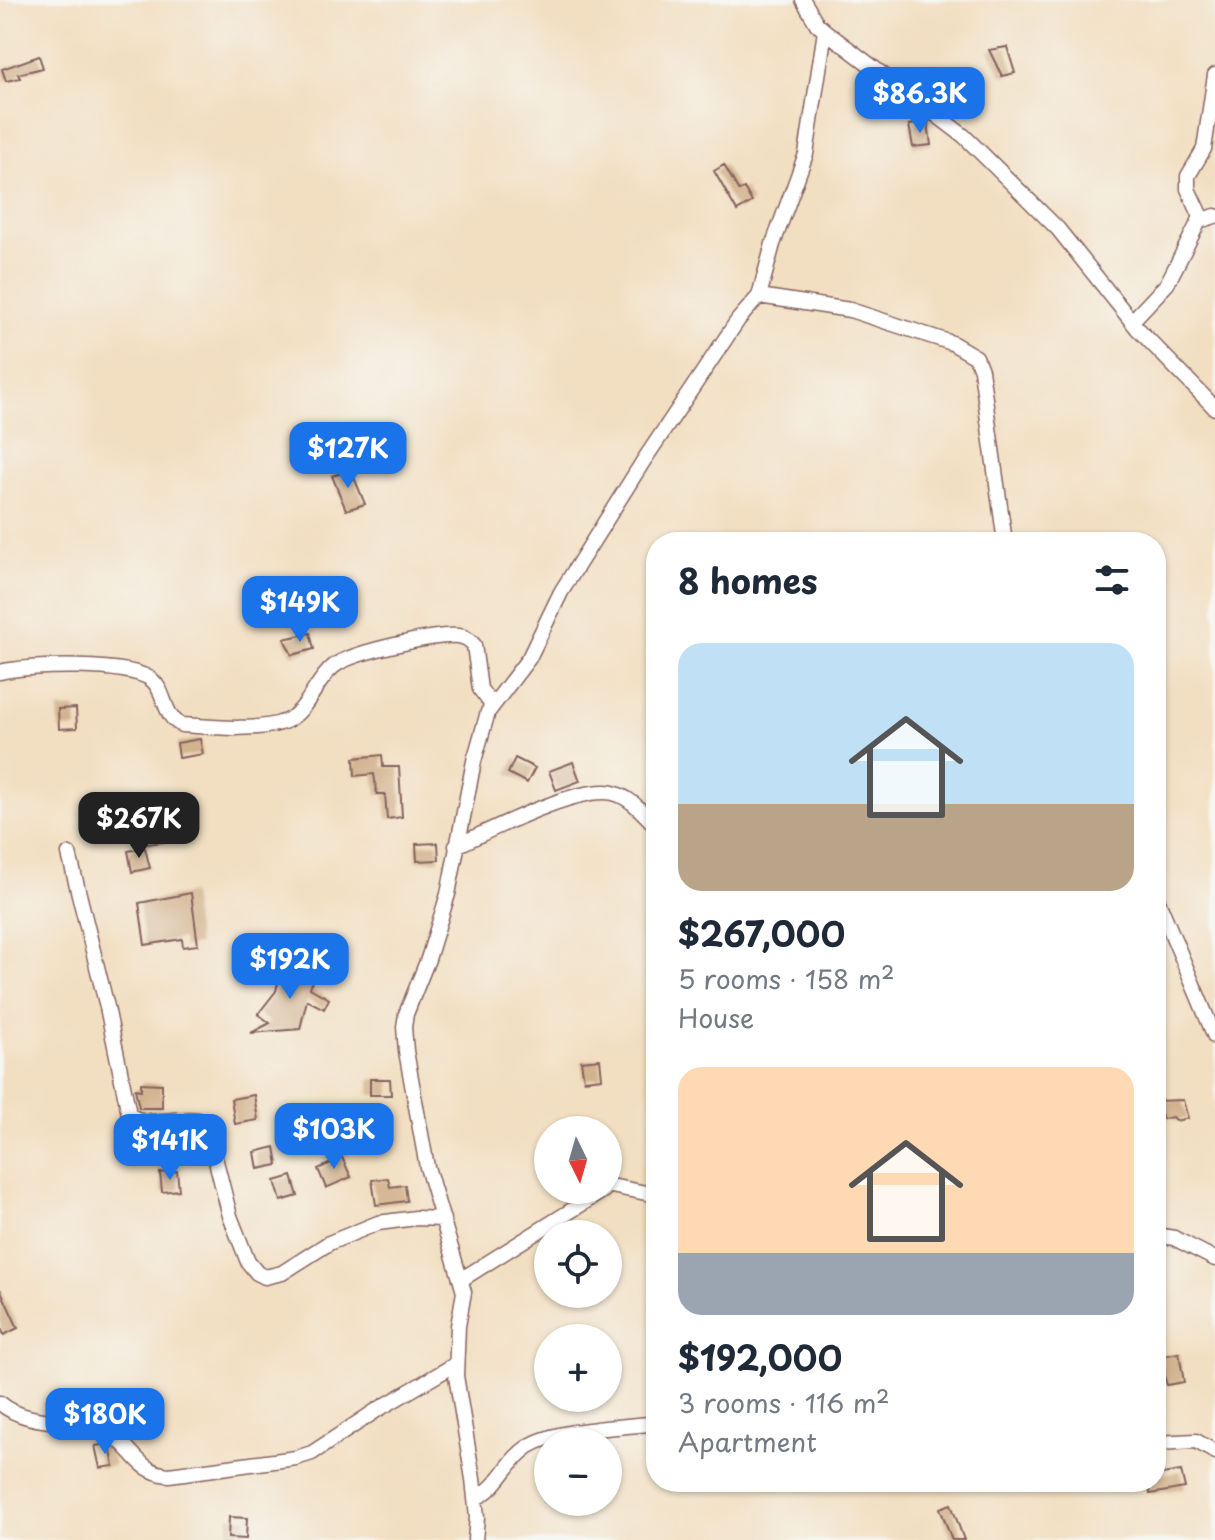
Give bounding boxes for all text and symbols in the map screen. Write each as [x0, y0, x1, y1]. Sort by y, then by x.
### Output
pin: $86.3K [855, 67, 985, 135]
text: $86.3K [873, 73, 967, 112]
pin: $127K [292, 422, 404, 490]
text: $127K [307, 428, 389, 467]
text: 8 homes [678, 554, 818, 606]
icon: filters [1090, 558, 1134, 602]
pin: $149K [244, 576, 356, 644]
text: $149K [260, 582, 340, 621]
icon: home [834, 695, 978, 839]
pin: $267K [83, 792, 195, 860]
text: $267K [96, 798, 182, 837]
text: $267,000 [678, 907, 845, 959]
pin: $192K [234, 933, 346, 1001]
text: $192K [250, 939, 330, 978]
text: 5 rooms · 158 m² [678, 959, 895, 998]
text: House [678, 998, 754, 1037]
pin: $103K [278, 1103, 390, 1171]
text: $103K [293, 1109, 375, 1148]
pin: $141K [114, 1114, 226, 1182]
north arrow [534, 1116, 622, 1204]
map controls [534, 1116, 622, 1516]
icon: home [834, 1119, 978, 1263]
text: $141K [132, 1120, 208, 1159]
button: locate [534, 1220, 622, 1308]
button: + [534, 1324, 622, 1412]
text: $192,000 [678, 1331, 842, 1383]
text: 3 rooms · 116 m² [678, 1383, 890, 1422]
pin: $180K [49, 1388, 161, 1456]
text: $180K [63, 1394, 147, 1433]
text: Apartment [678, 1422, 817, 1461]
button: − [534, 1428, 622, 1516]

